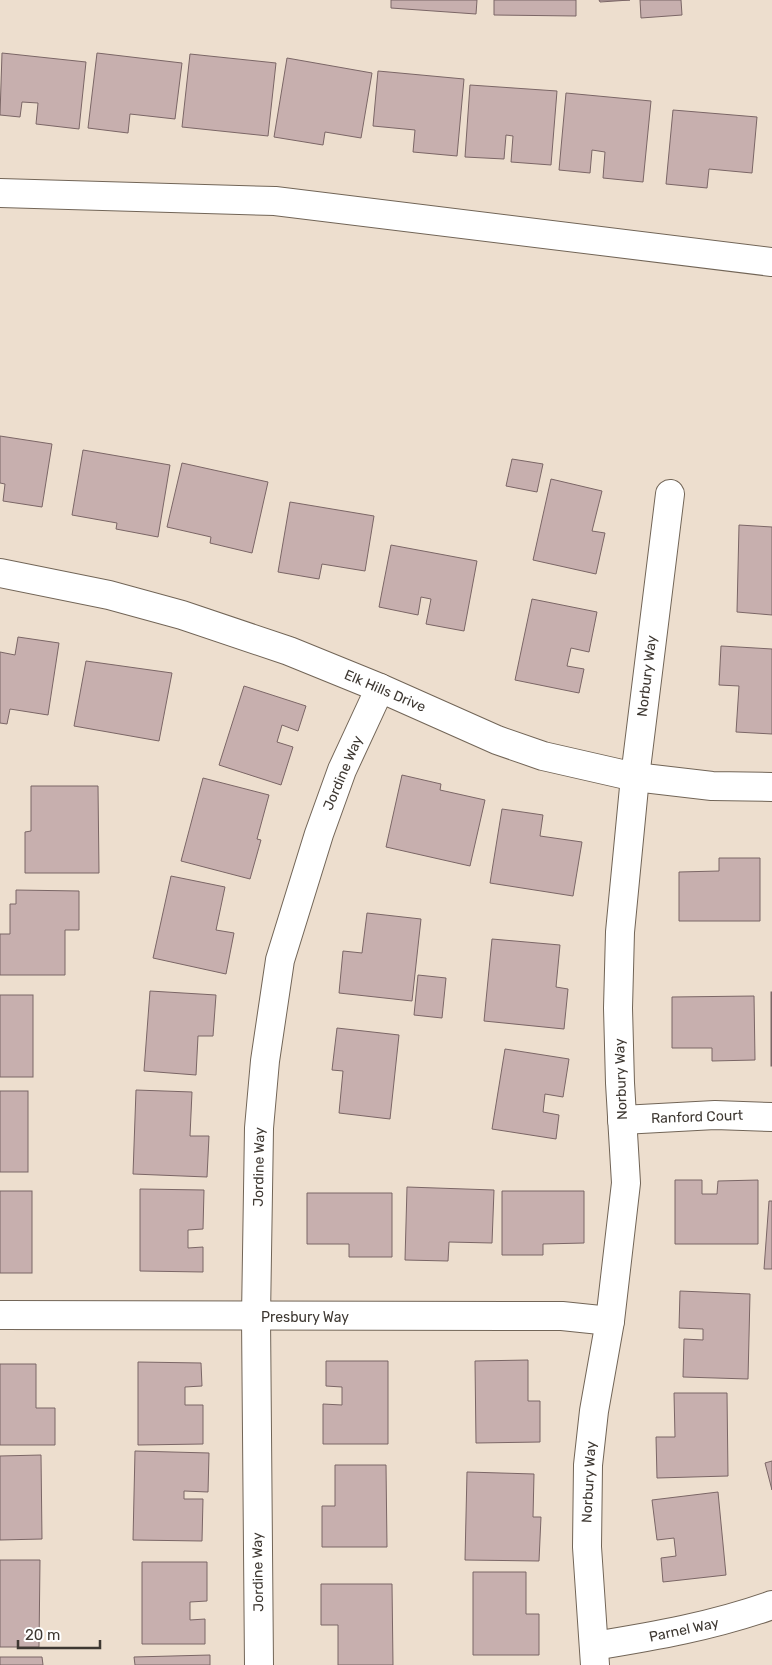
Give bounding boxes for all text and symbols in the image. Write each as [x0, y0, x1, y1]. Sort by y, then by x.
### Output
street label: Norbury Way [634, 634, 660, 718]
street label: Elk Hills Drive [342, 666, 428, 716]
street label: Jordine Way [320, 733, 366, 813]
street label: Norbury Way [611, 1038, 631, 1120]
street label: Ranford Court [651, 1107, 744, 1127]
street label: Jordine Way [250, 1127, 268, 1207]
street label: Presbury Way [261, 1309, 349, 1326]
street label: Norbury Way [578, 1440, 600, 1523]
street label: Jordine Way [249, 1532, 267, 1612]
street label: Parnel Way [647, 1614, 721, 1646]
scale bar [18, 1618, 100, 1650]
text: 20 m [25, 1626, 60, 1644]

